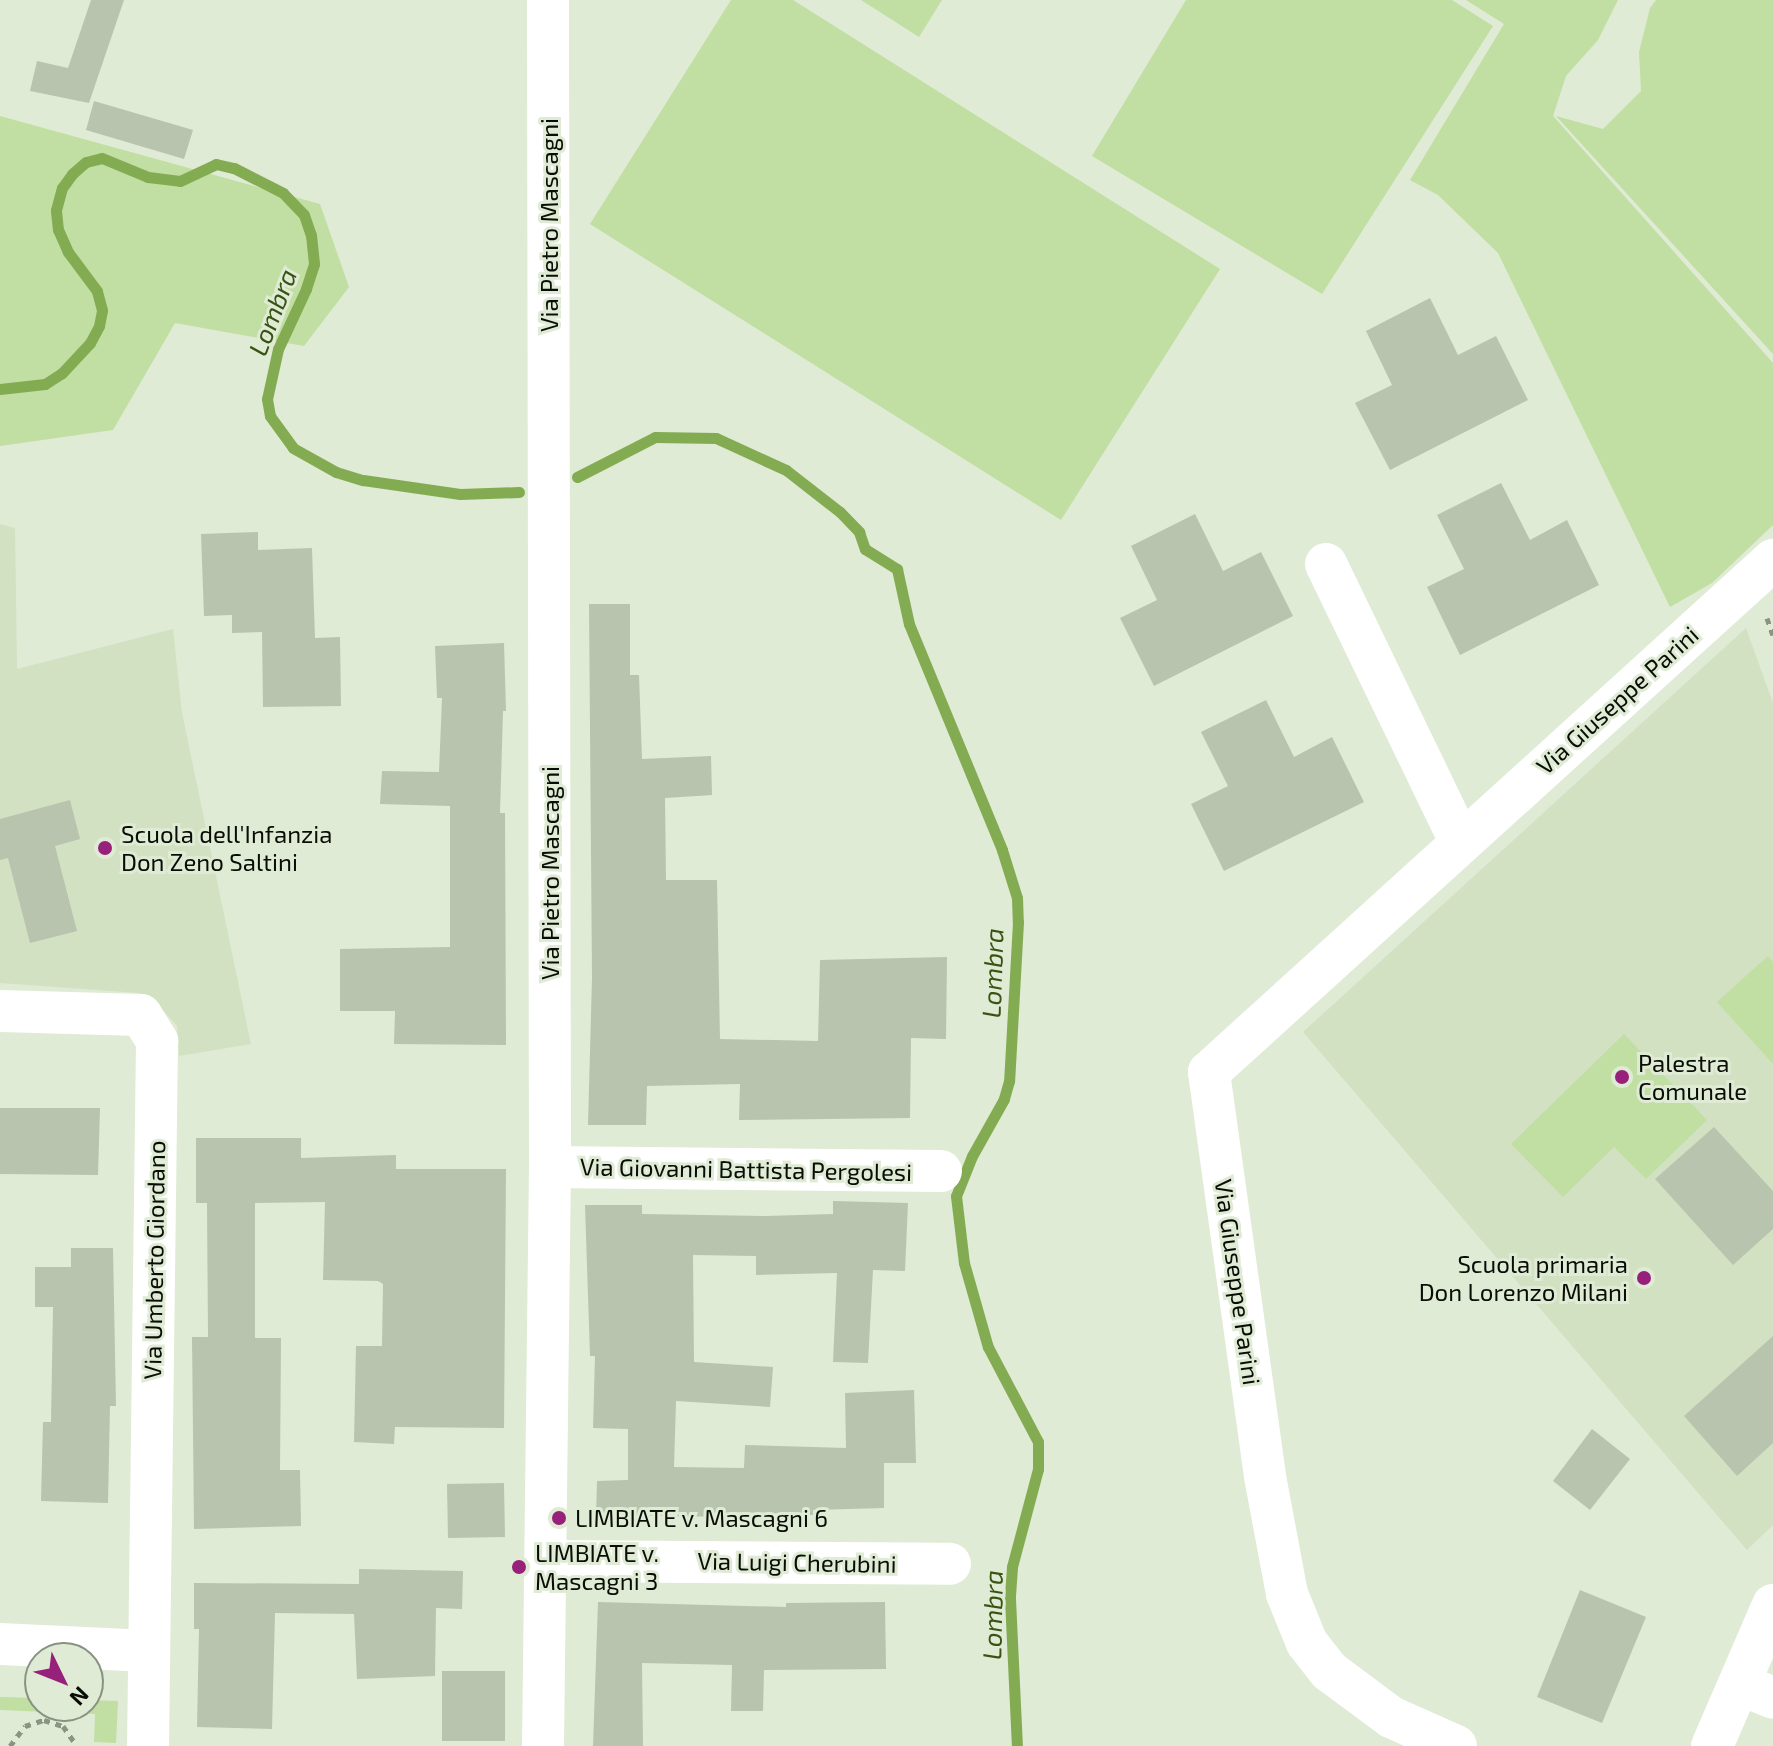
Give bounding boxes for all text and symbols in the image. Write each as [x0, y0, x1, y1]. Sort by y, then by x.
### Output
street label: Via Pietro Mascagni [535, 118, 563, 332]
water label: Lombra [241, 264, 303, 360]
street label: Via Giuseppe Parini [1530, 620, 1704, 780]
street label: Via Pietro Mascagni [536, 766, 564, 980]
place label: Scuola dell'Infanzia Don Zeno Saltini [121, 820, 332, 876]
marker: Scuola dell'Infanzia Don Zeno Saltini [96, 839, 114, 857]
water label: Lombra [975, 927, 1009, 1019]
place label: Palestra Comunale [1638, 1049, 1747, 1105]
marker: Palestra Comunale [1613, 1068, 1631, 1086]
street label: Via Umberto Giordano [138, 1140, 170, 1380]
street label: Via Giovanni Battista Pergolesi [580, 1152, 912, 1186]
street label: Via Giuseppe Parini [1209, 1177, 1267, 1387]
place label: Scuola primaria Don Lorenzo Milani [1419, 1250, 1628, 1306]
marker: Scuola primaria Don Lorenzo Milani [1635, 1269, 1653, 1287]
place label: LIMBIATE v. Mascagni 6 [575, 1504, 829, 1532]
marker: LIMBIATE v. Mascagni 6 [550, 1509, 568, 1527]
place label: LIMBIATE v. Mascagni 3 [535, 1539, 660, 1595]
street label: Via Luigi Cherubini [697, 1546, 897, 1578]
marker: LIMBIATE v. Mascagni 3 [510, 1558, 528, 1576]
water label: Lombra [976, 1570, 1008, 1660]
north arrow [24, 1642, 104, 1722]
text: N [65, 1682, 95, 1712]

